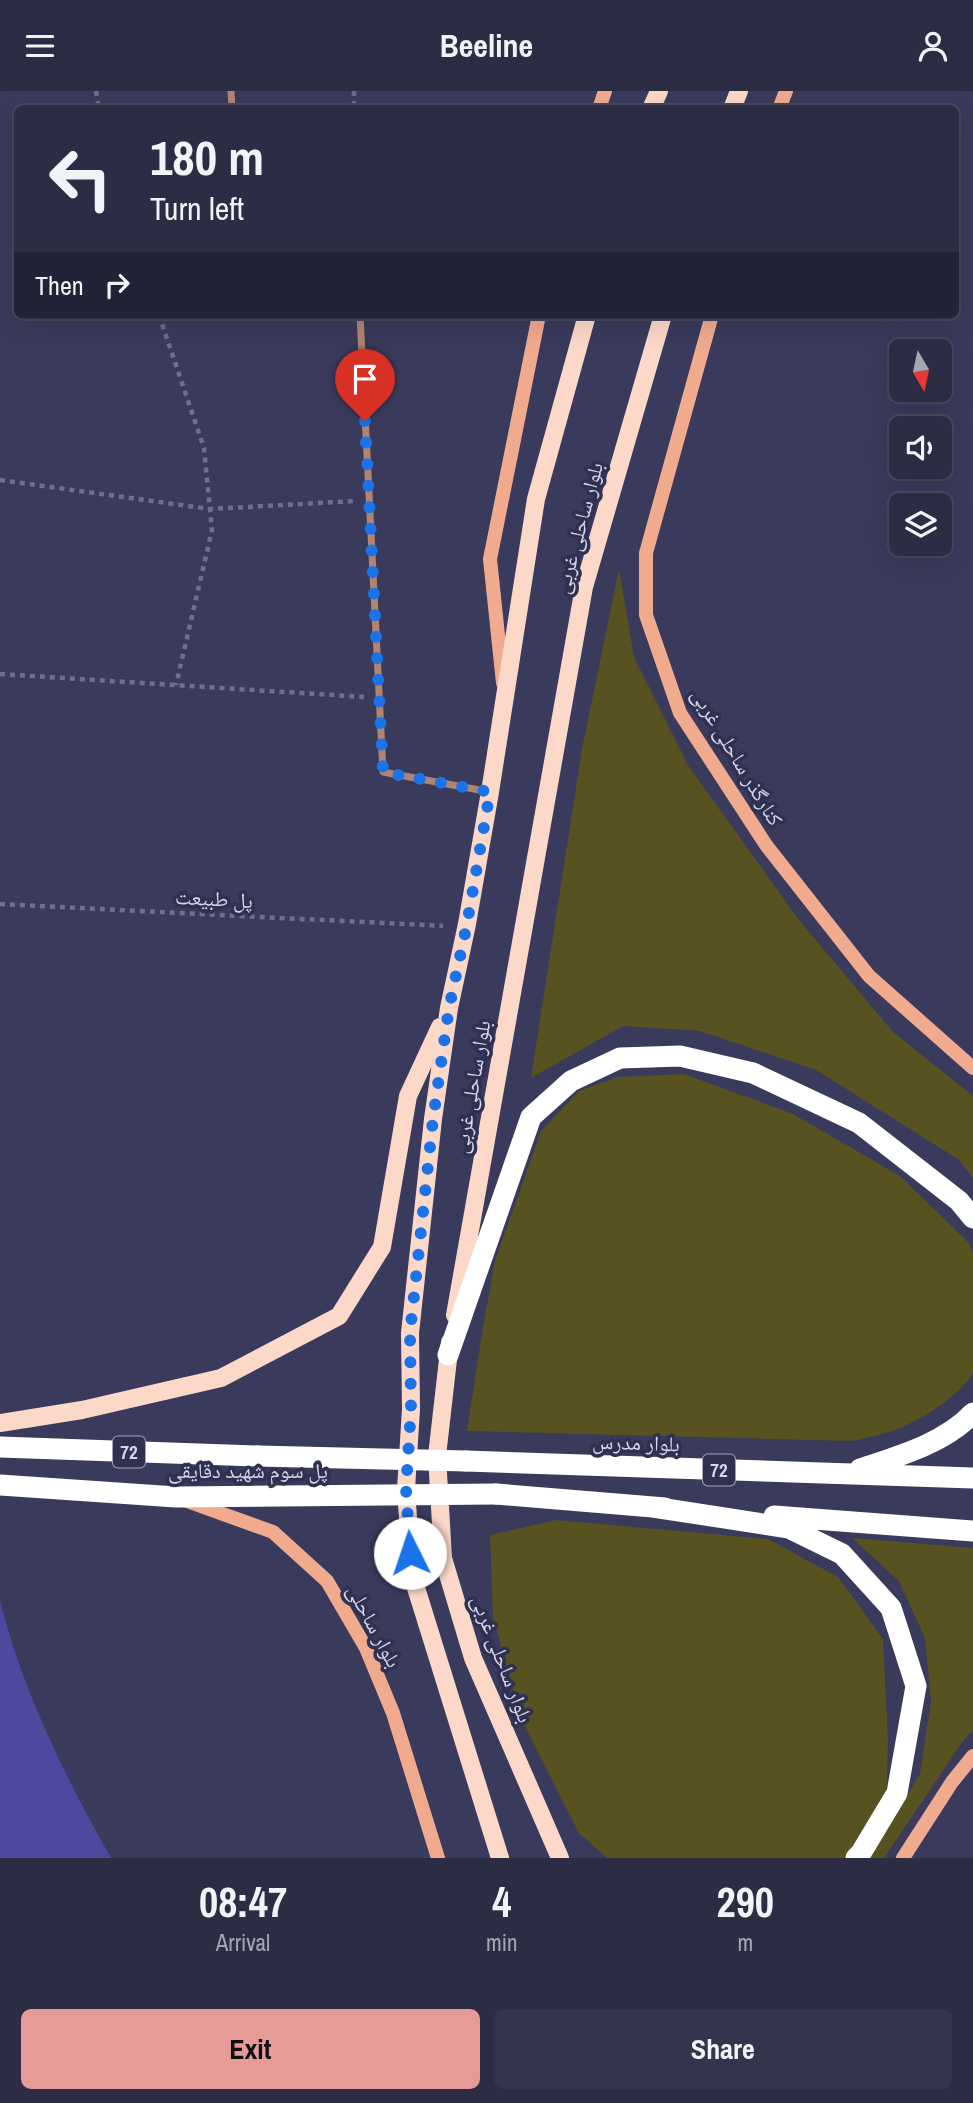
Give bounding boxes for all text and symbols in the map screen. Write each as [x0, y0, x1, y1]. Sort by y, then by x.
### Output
text: Beeline [440, 24, 533, 67]
icon: menu [21, 27, 59, 65]
icon: person [914, 27, 952, 65]
text: 180 m [150, 124, 264, 190]
icon: left [35, 133, 126, 224]
text: Turn left [150, 187, 244, 230]
icon: right [98, 266, 136, 304]
text: Then [35, 268, 84, 303]
north arrow [889, 339, 952, 403]
map controls [889, 339, 952, 556]
pin [335, 349, 395, 421]
icon: arrive [346, 360, 384, 398]
button: sound [889, 416, 952, 479]
street label: بلوار ساحلی غربی [547, 459, 610, 597]
button: layers [889, 493, 952, 556]
street label: کنارگذر ساحلی غربی [685, 682, 790, 831]
street label: پل طبیعت [174, 882, 254, 915]
street label: بلوار ساحلی غربی [446, 1018, 497, 1156]
street label: بلوار مدرس [592, 1426, 680, 1459]
road number: 72 [113, 1436, 145, 1467]
road number: 72 [703, 1455, 735, 1485]
street label: پل سوم شهید دقایقی [168, 1456, 328, 1485]
position arrow [373, 1516, 447, 1590]
street label: بلوار ساحلی [340, 1579, 409, 1673]
street label: بلوار ساحلی غربی [465, 1591, 540, 1727]
text: 08:47 [199, 1874, 287, 1930]
text: 4 [492, 1874, 511, 1930]
text: 290 [717, 1874, 774, 1930]
text: Arrival [216, 1927, 270, 1958]
text: min [486, 1927, 518, 1958]
text: m [737, 1927, 753, 1958]
button: Exit [21, 2009, 480, 2089]
button: Share [494, 2009, 952, 2089]

